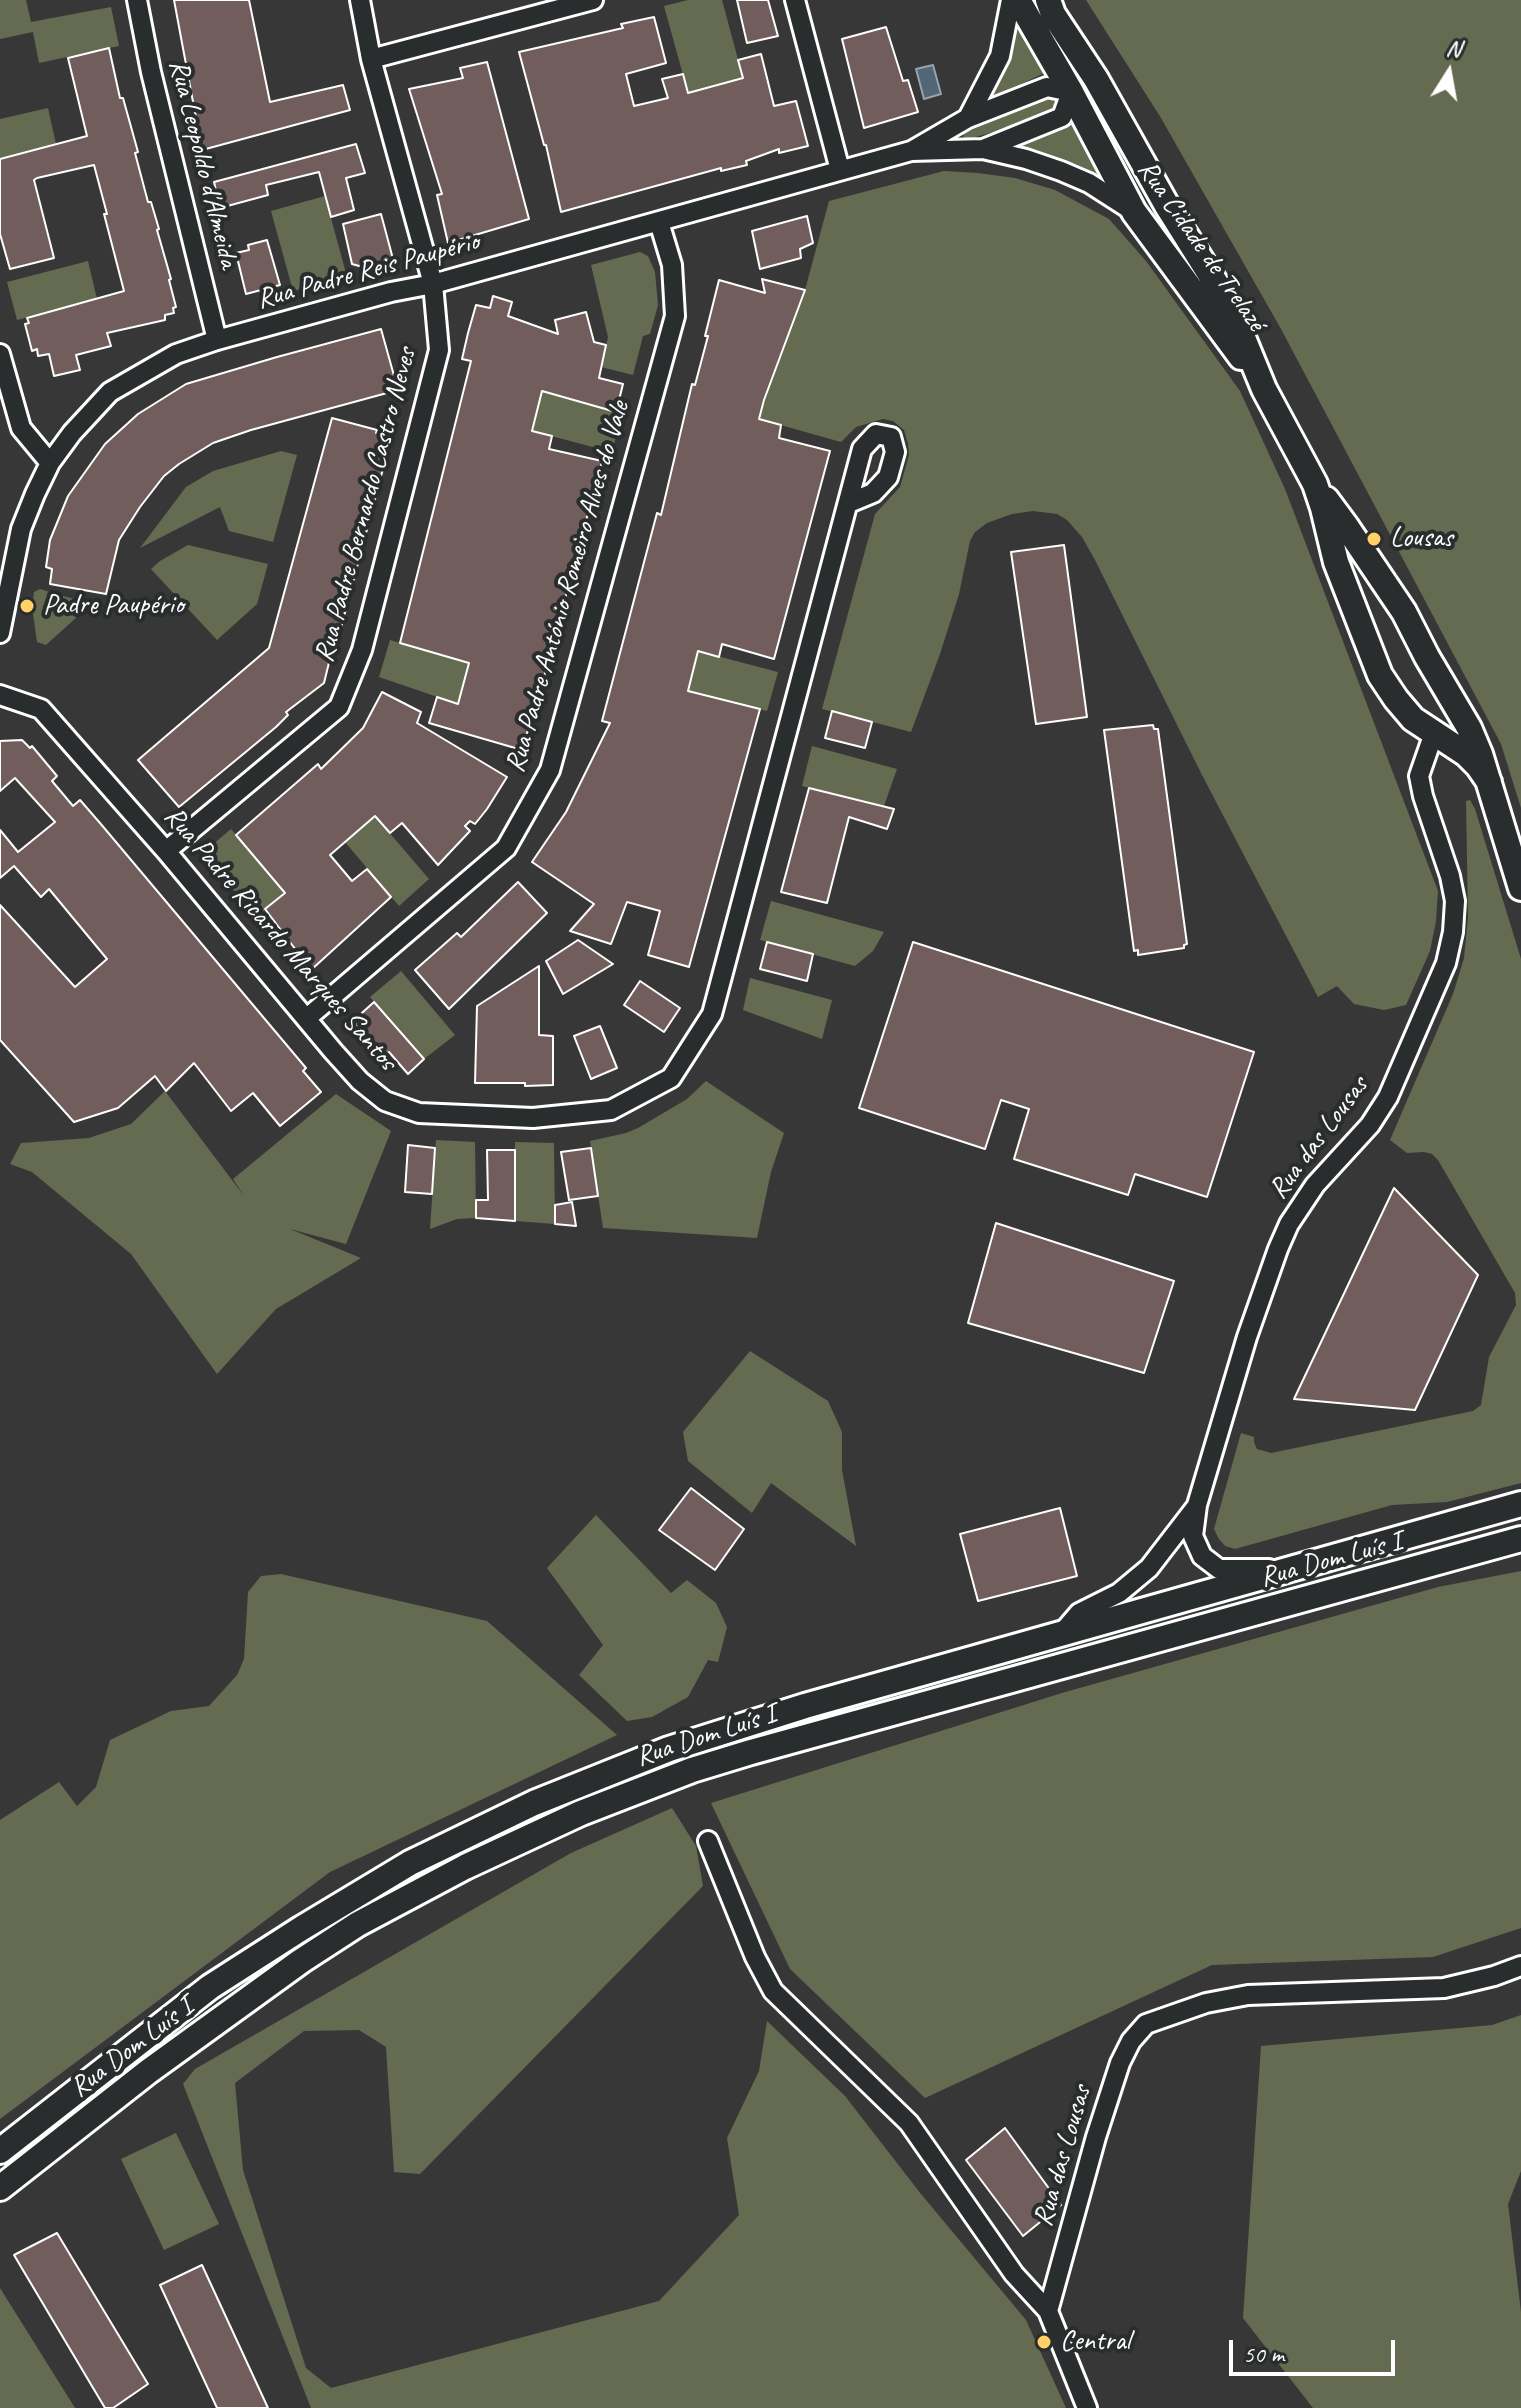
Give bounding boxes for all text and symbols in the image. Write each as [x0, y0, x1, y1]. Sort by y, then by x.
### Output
north arrow [1409, 32, 1489, 112]
text: N [1444, 33, 1463, 63]
street label: Rua Leopoldo d'Almeida [161, 56, 245, 272]
street label: Rua Cidade de Trelazé [1130, 154, 1272, 338]
street label: Rua Padre Reis Paupério [253, 225, 483, 317]
street label: Rua Padre Bernardo Castro Neves [308, 344, 424, 666]
street label: Rua Padre António Romeiro Alves do Vale [499, 398, 637, 776]
place label: Lousas [1390, 522, 1453, 556]
marker: Lousas [1365, 530, 1383, 548]
place label: Padre Paupério [43, 589, 184, 623]
marker: Padre Paupério [18, 597, 36, 615]
street label: Rua Padre Ricardo Marques Santos [156, 800, 404, 1078]
street label: Rua das Lousas [1262, 1070, 1376, 1206]
street label: Rua Dom Luís I [1256, 1525, 1406, 1595]
street label: Rua Dom Luís I [632, 1698, 780, 1774]
street label: Rua Dom Luís I [64, 1991, 200, 2105]
street label: Rua das Lousas [1027, 2082, 1099, 2230]
scale bar [1233, 2324, 1399, 2374]
place label: Central [1060, 2325, 1130, 2359]
marker: Central [1035, 2333, 1053, 2351]
text: 50 m [1243, 2339, 1284, 2369]

